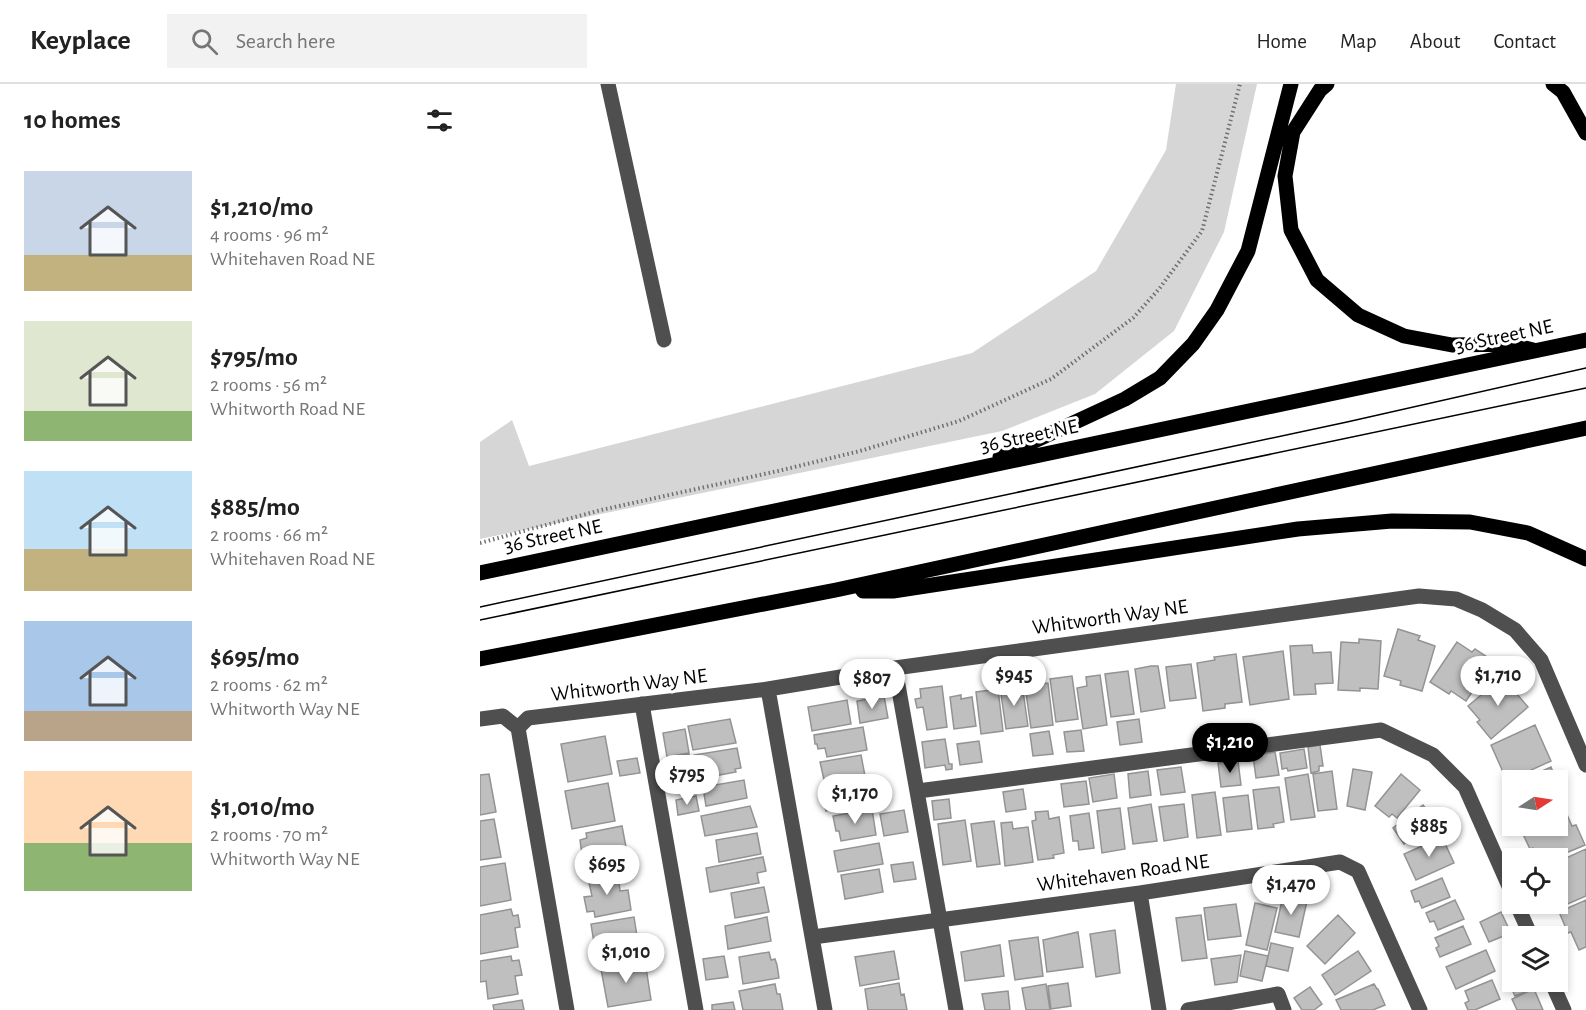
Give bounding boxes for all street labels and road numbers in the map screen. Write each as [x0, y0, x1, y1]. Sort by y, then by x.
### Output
street label: 36 Street NE [1453, 315, 1555, 357]
street label: 36 Street NE [978, 415, 1080, 457]
street label: 36 Street NE [502, 515, 604, 557]
street label: Whitworth Way NE [1031, 596, 1189, 638]
street label: Whitworth Way NE [550, 665, 708, 705]
street label: Whitehaven Road NE [1036, 851, 1210, 895]

